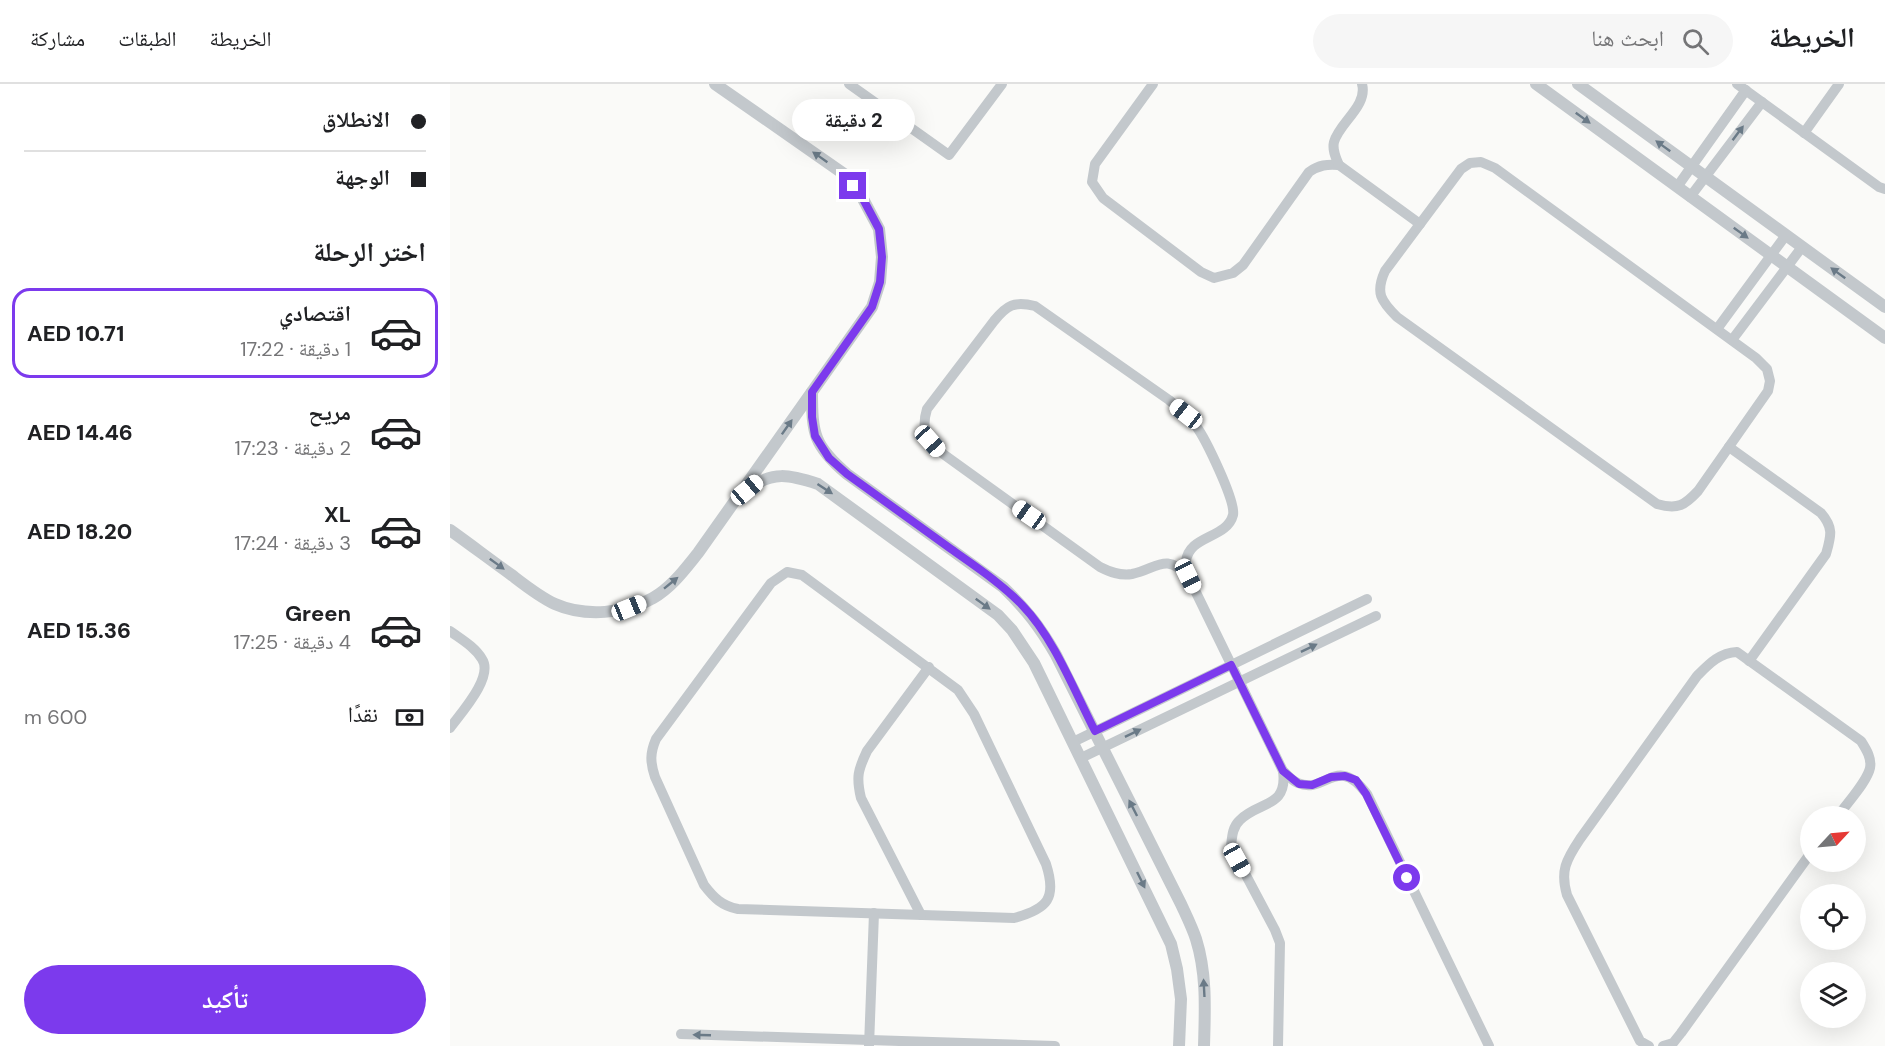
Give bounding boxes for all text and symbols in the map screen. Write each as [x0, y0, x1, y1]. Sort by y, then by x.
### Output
search box [1313, 14, 1733, 68]
text: الخريطة [1769, 19, 1855, 56]
text: ابحث هنا [1591, 24, 1664, 53]
text: مشاركة [30, 25, 85, 53]
text: الطبقات [118, 25, 177, 53]
text: الخريطة [210, 25, 271, 53]
icon: search [1679, 25, 1712, 58]
callout: 2 دقيقة [792, 99, 914, 141]
text: الانطلاق [322, 105, 390, 134]
text: 2 دقيقة [824, 107, 883, 133]
one-way arrow [1575, 112, 1590, 124]
one-way arrow [1732, 126, 1744, 141]
one-way arrow [1655, 140, 1670, 152]
one-way arrow [813, 151, 829, 163]
text: الوجهة [335, 163, 390, 192]
route end [839, 172, 866, 199]
one-way arrow [1732, 227, 1748, 239]
text: اختر الرحلة [313, 234, 426, 269]
one-way arrow [1830, 267, 1845, 279]
text: اقتصادي [279, 299, 351, 328]
icon: car [369, 306, 423, 360]
text: AED 10.71 [27, 319, 124, 348]
text: 1 دقيقة · 17:22 [240, 336, 351, 362]
car [1166, 396, 1206, 432]
text: مريح [308, 398, 351, 427]
icon: car [369, 405, 423, 459]
text: AED 14.46 [27, 418, 133, 447]
one-way arrow [781, 419, 793, 435]
car [911, 422, 949, 460]
text: 2 دقيقة · 17:23 [235, 435, 351, 461]
car [727, 472, 767, 508]
one-way arrow [817, 484, 834, 495]
car [1009, 497, 1049, 533]
text: XL [324, 500, 351, 529]
icon: car [369, 504, 423, 558]
text: AED 18.20 [27, 517, 132, 546]
text: 3 دقيقة · 17:24 [234, 530, 351, 556]
car [1172, 556, 1204, 596]
one-way arrow [490, 558, 505, 570]
one-way arrow [663, 577, 679, 590]
car [609, 593, 649, 623]
one-way arrow [974, 598, 990, 610]
text: Green [285, 599, 351, 628]
icon: car [369, 603, 423, 657]
text: AED 15.36 [27, 616, 131, 645]
text: 4 دقيقة · 17:25 [234, 629, 351, 655]
one-way arrow [1300, 644, 1318, 654]
text: نقدًا [348, 700, 378, 729]
icon: cash [393, 701, 426, 734]
text: 600 m [24, 704, 87, 730]
one-way arrow [1125, 728, 1142, 737]
one-way arrow [1128, 799, 1138, 816]
north arrow [1800, 806, 1866, 872]
map controls [1800, 806, 1866, 1028]
car [1220, 840, 1254, 880]
route start [1393, 864, 1420, 891]
one-way arrow [1136, 872, 1145, 889]
button: locate [1800, 884, 1866, 950]
button: layers [1800, 962, 1866, 1028]
button: تأكيد [24, 965, 426, 1034]
one-way arrow [1200, 978, 1209, 997]
one-way arrow [693, 1030, 712, 1040]

